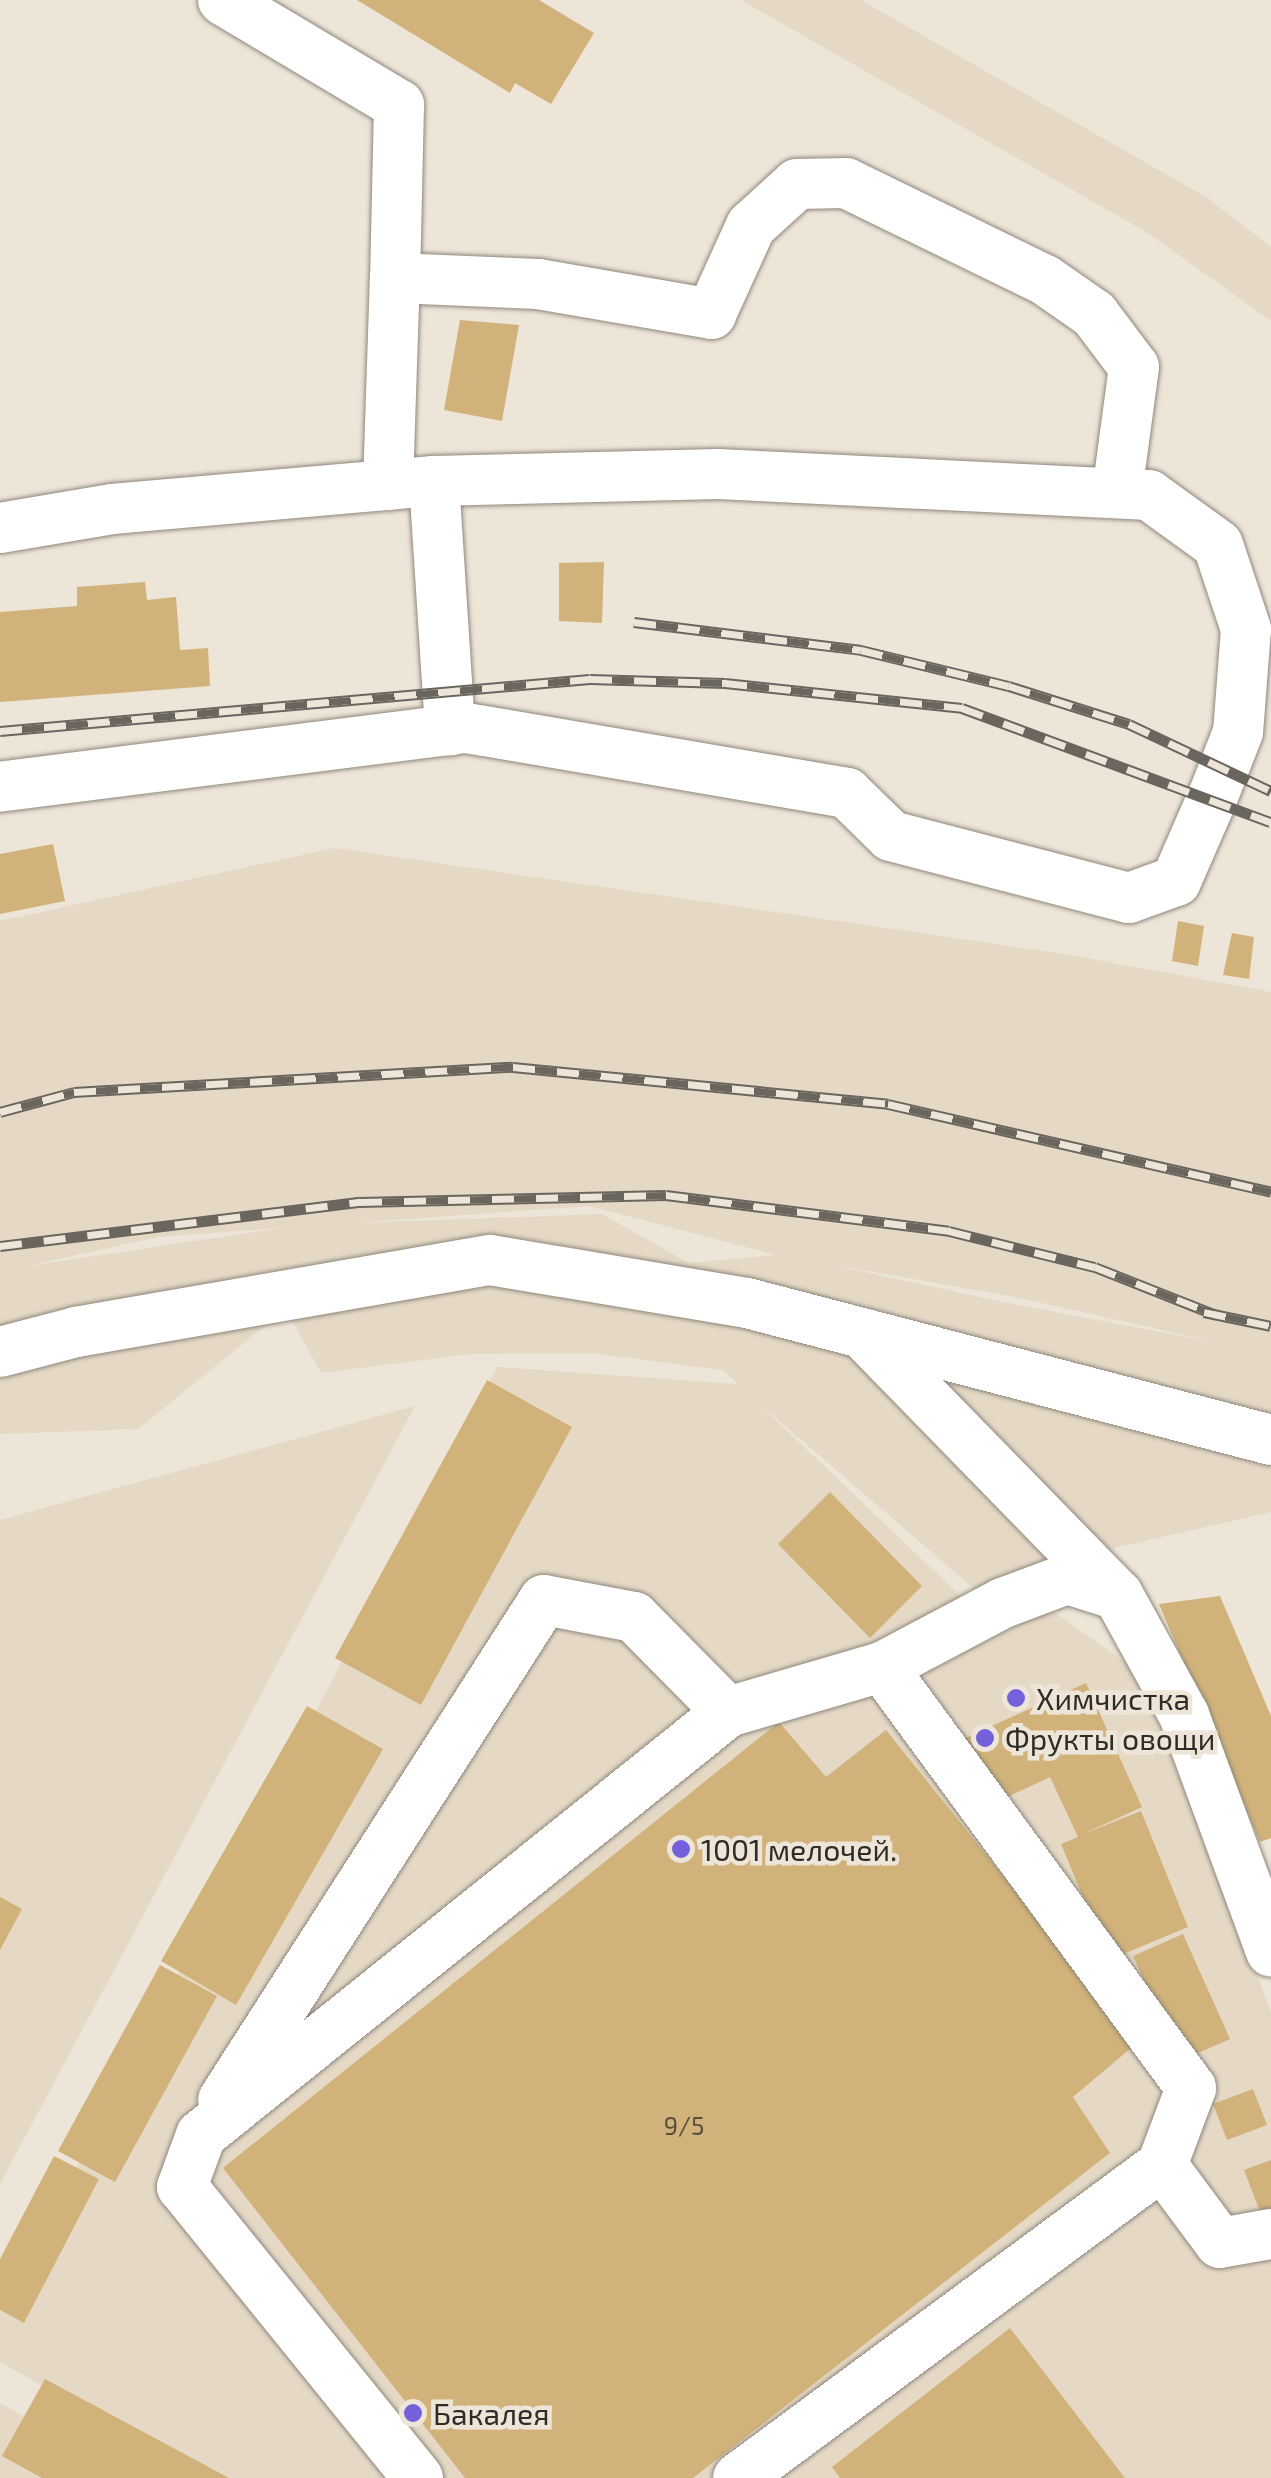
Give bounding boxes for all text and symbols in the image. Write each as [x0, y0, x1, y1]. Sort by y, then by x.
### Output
place label: Химчистка [1036, 1680, 1190, 1716]
marker: Химчистка [1005, 1687, 1027, 1709]
place label: Фрукты овощи [1005, 1720, 1215, 1756]
marker: Фрукты овощи [974, 1727, 996, 1749]
place label: 1001 мелочей. [701, 1831, 897, 1867]
marker: 1001 мелочей. [670, 1838, 692, 1860]
house number: 9/5 [664, 2110, 704, 2140]
place label: Бакалея [433, 2395, 550, 2431]
marker: Бакалея [402, 2402, 424, 2424]

